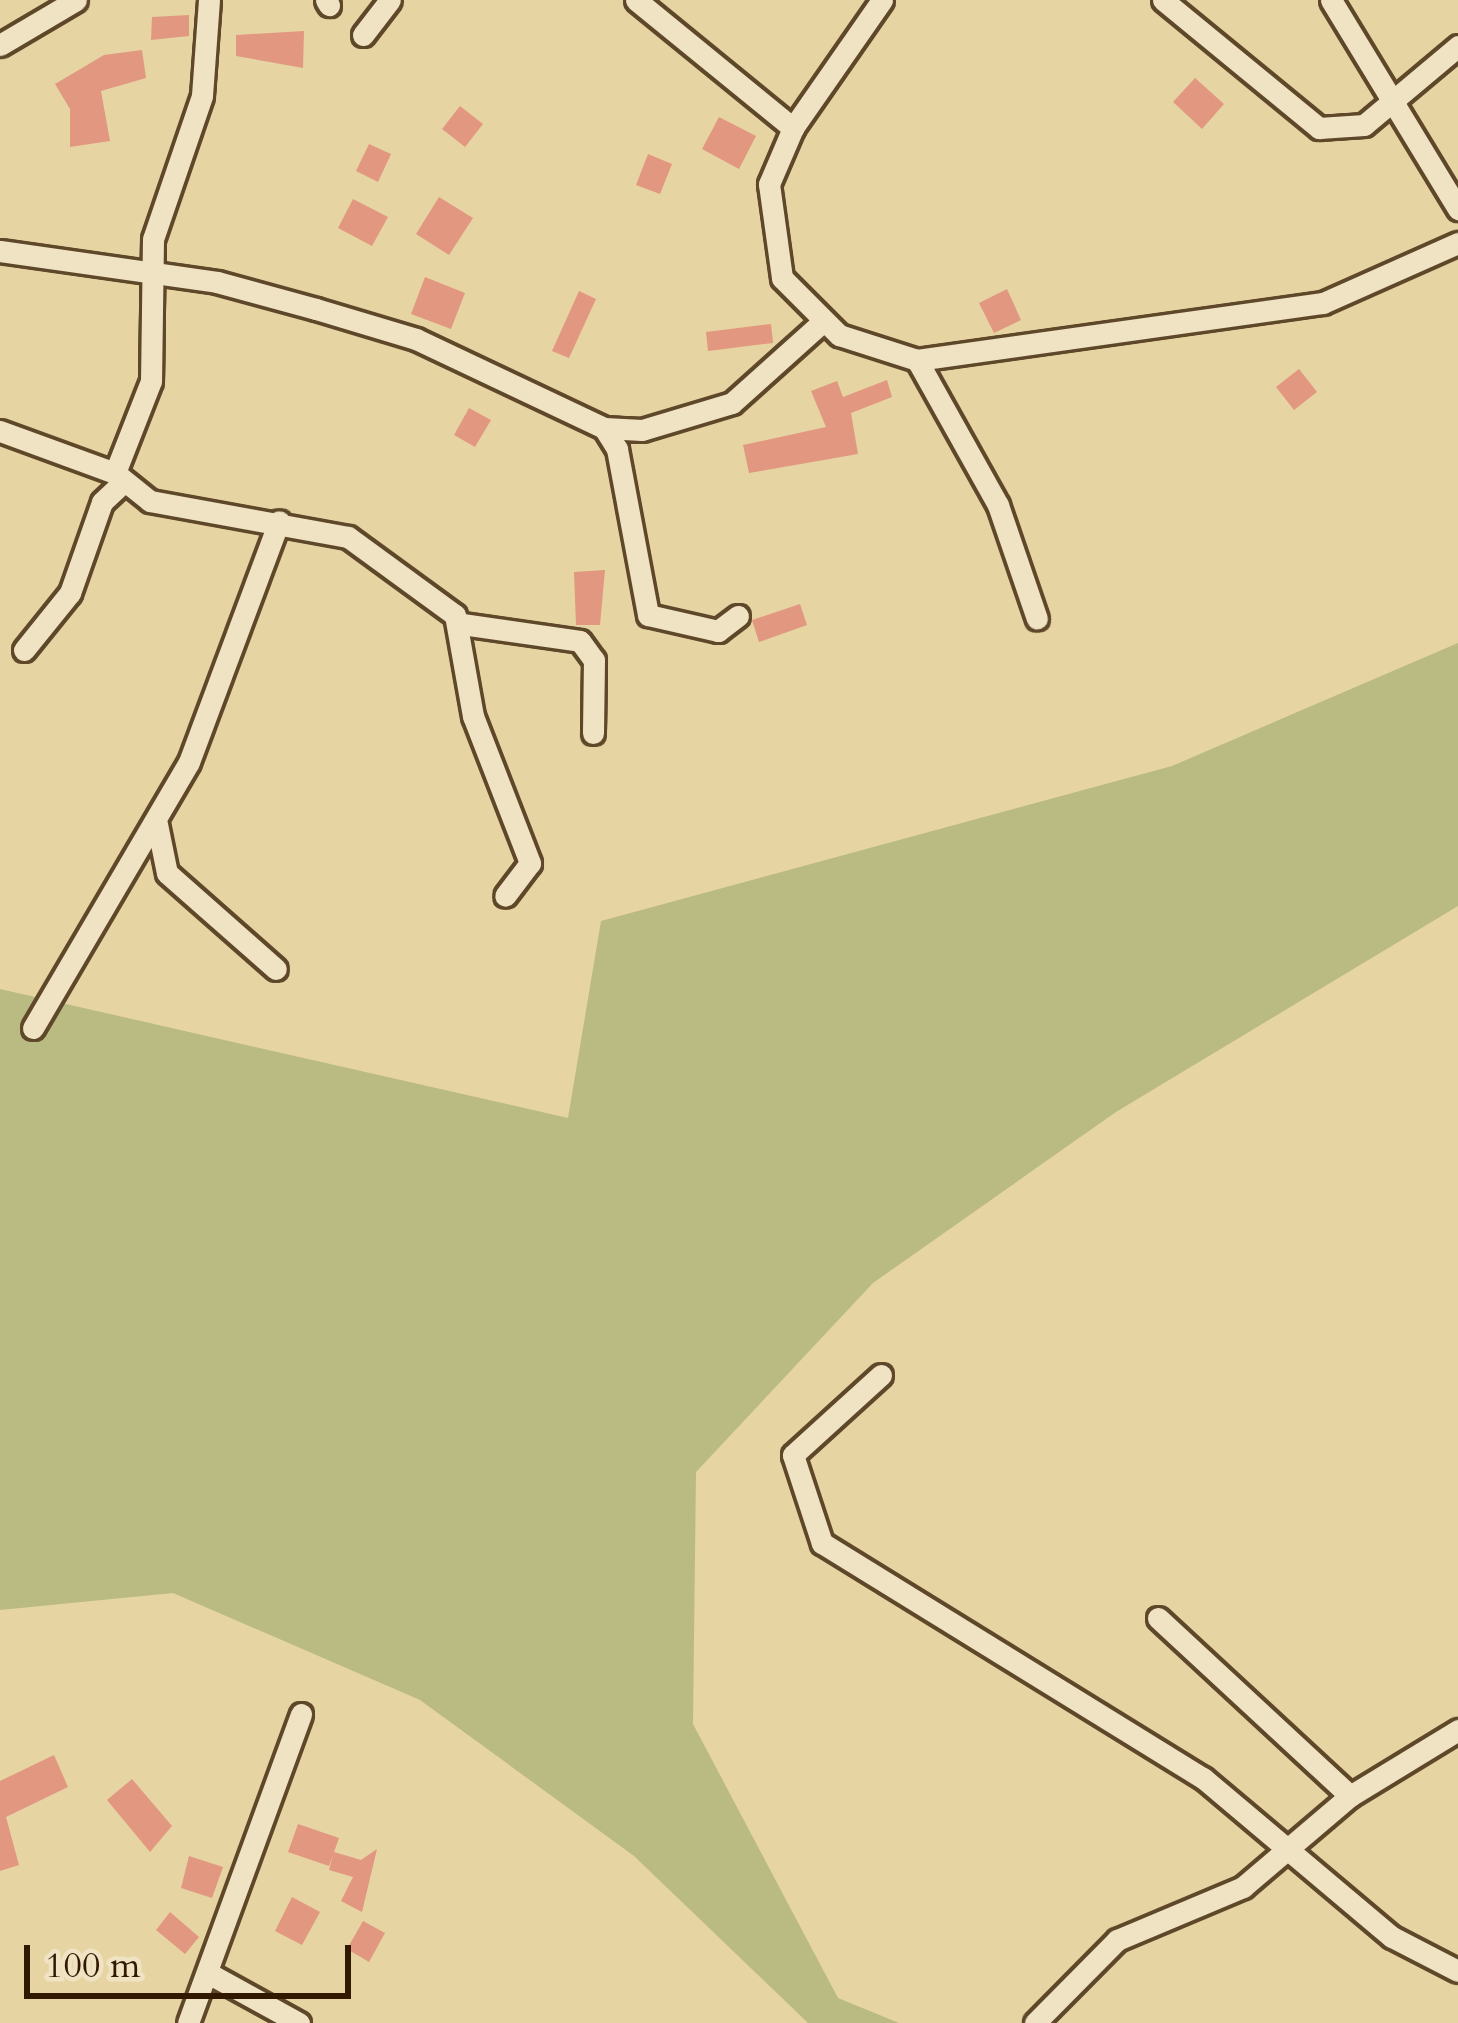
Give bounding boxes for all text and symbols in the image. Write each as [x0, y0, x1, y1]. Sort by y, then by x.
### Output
scale bar [30, 1921, 357, 1995]
text: 100 m [45, 1941, 140, 1990]

